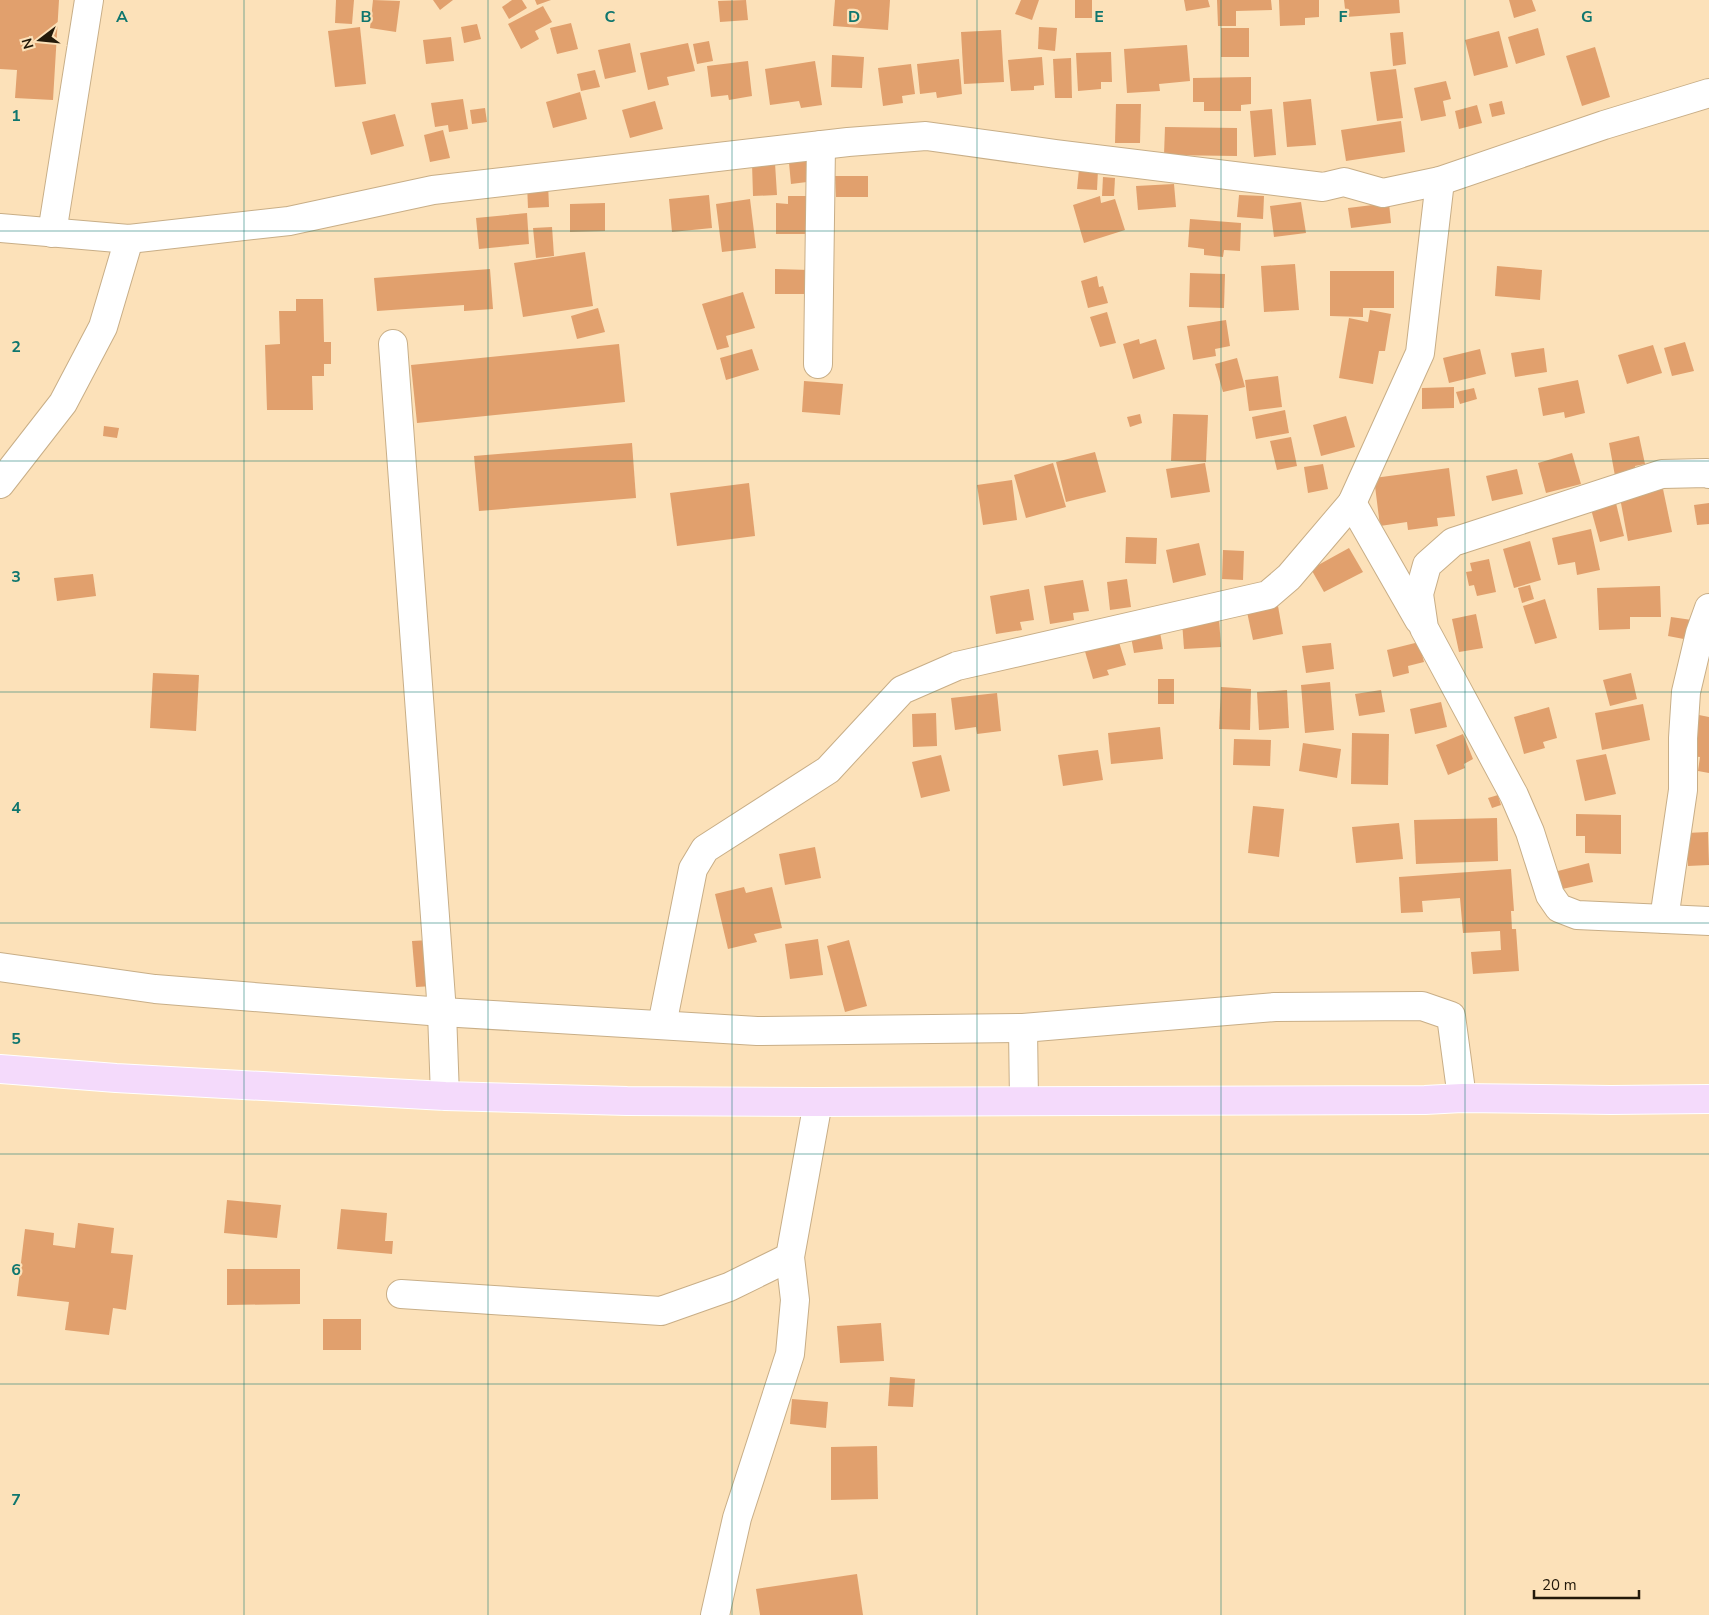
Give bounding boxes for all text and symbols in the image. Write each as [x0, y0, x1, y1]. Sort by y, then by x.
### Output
text: A [116, 6, 128, 28]
text: B [360, 6, 372, 28]
text: C [605, 6, 616, 28]
text: D [848, 6, 860, 28]
text: E [1094, 6, 1104, 28]
text: F [1339, 6, 1348, 28]
text: G [1581, 6, 1593, 28]
north arrow [15, 15, 65, 65]
text: N [17, 36, 39, 51]
text: 1 [11, 105, 21, 127]
text: 2 [11, 336, 21, 358]
text: 3 [11, 566, 21, 588]
text: 4 [11, 797, 21, 819]
text: 5 [11, 1028, 21, 1050]
text: 6 [11, 1259, 21, 1281]
text: 7 [11, 1489, 21, 1511]
scale bar [1534, 1568, 1639, 1600]
text: 20 m [1542, 1575, 1577, 1595]

